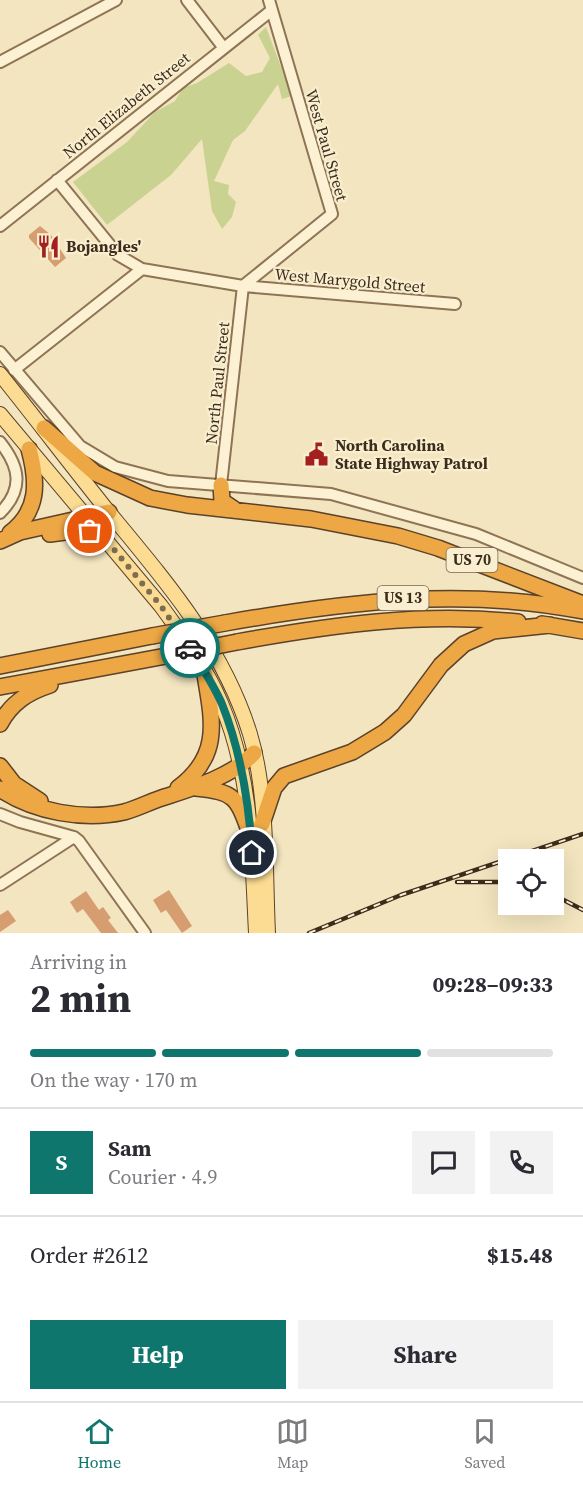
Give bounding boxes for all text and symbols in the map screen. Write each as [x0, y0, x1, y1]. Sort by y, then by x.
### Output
street label: North Elizabeth Street [58, 46, 195, 163]
street label: West Paul Street [301, 87, 354, 204]
restaurant icon: Bojangles' [35, 233, 61, 259]
place label: Bojangles' [66, 235, 141, 257]
street label: West Marygold Street [274, 262, 427, 298]
street label: North Paul Street [200, 320, 234, 445]
place label: North Carolina State Highway Patrol [335, 434, 488, 474]
public building icon: North Carolina State Highway Patrol [304, 441, 330, 467]
pin [64, 505, 115, 556]
icon: bag [73, 514, 106, 547]
road number: US 70 [446, 548, 498, 572]
road number: US 13 [378, 586, 428, 610]
courier [160, 618, 220, 678]
icon: car [174, 632, 207, 665]
pin [226, 827, 277, 878]
icon: home [235, 836, 268, 869]
map controls [498, 849, 564, 915]
button: locate [498, 849, 564, 915]
text: Arriving in [30, 948, 127, 976]
text: 09:28–09:33 [433, 969, 553, 999]
text: 2 min [30, 972, 131, 1025]
text: On the way · 170 m [30, 1066, 197, 1094]
button: chat [412, 1131, 475, 1194]
button: phone [490, 1131, 553, 1194]
text: Sam [108, 1133, 152, 1163]
text: S [56, 1147, 67, 1177]
text: Courier · 4.9 [108, 1163, 217, 1191]
text: Order #2612 [30, 1240, 148, 1270]
text: $15.48 [487, 1240, 553, 1270]
button: Help [30, 1320, 286, 1389]
button: Share [298, 1320, 553, 1389]
tab: Home [78, 1415, 121, 1473]
tab: Map [276, 1415, 309, 1473]
tab: Saved [464, 1415, 505, 1473]

